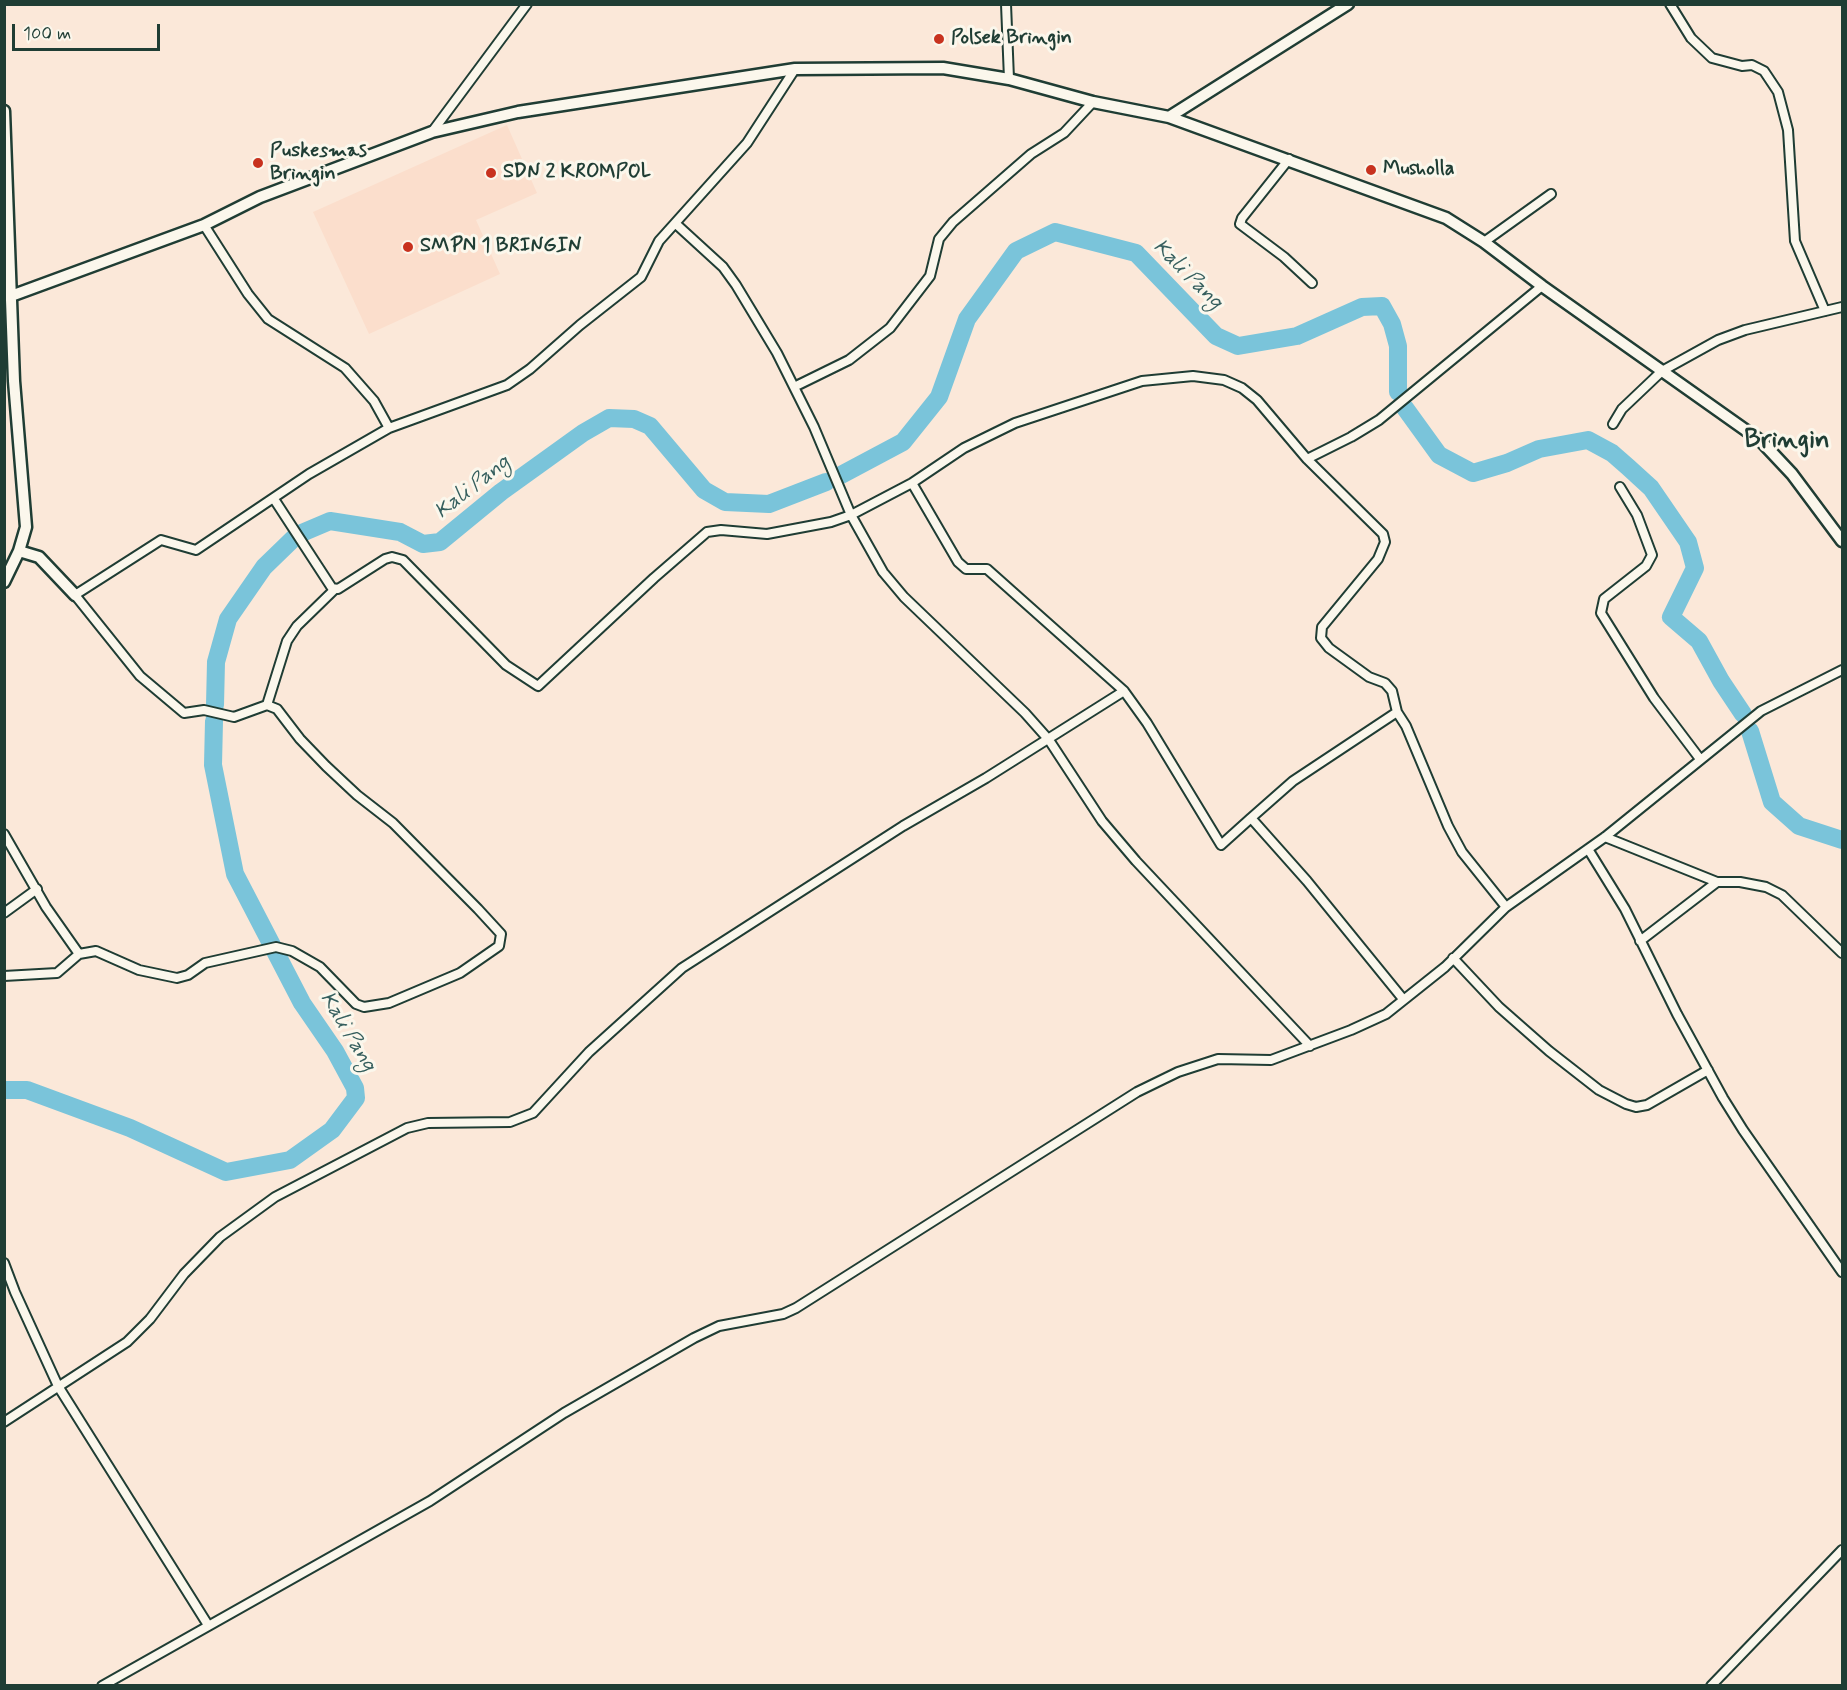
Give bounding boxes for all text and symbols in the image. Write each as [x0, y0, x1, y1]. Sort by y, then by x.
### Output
scale bar [15, 12, 164, 50]
text: 100 m [23, 22, 71, 46]
place label: Polsek Bringin [951, 27, 1072, 51]
marker: Polsek Bringin [932, 32, 946, 46]
place label: Puskesmas Bringin [270, 140, 367, 187]
marker: Puskesmas Bringin [251, 156, 265, 170]
place label: Musholla [1383, 158, 1454, 182]
place label: SDN 2 KROMPOL [503, 161, 651, 185]
marker: Musholla [1364, 163, 1378, 177]
marker: SDN 2 KROMPOL [484, 166, 498, 180]
place label: SMPN 1 BRINGIN [420, 235, 582, 259]
water label: Kali Pang [1147, 235, 1227, 315]
marker: SMPN 1 BRINGIN [401, 240, 415, 254]
district label: Bringin [1744, 426, 1830, 458]
water label: Kali Pang [430, 451, 516, 525]
water label: Kali Pang [313, 988, 381, 1076]

